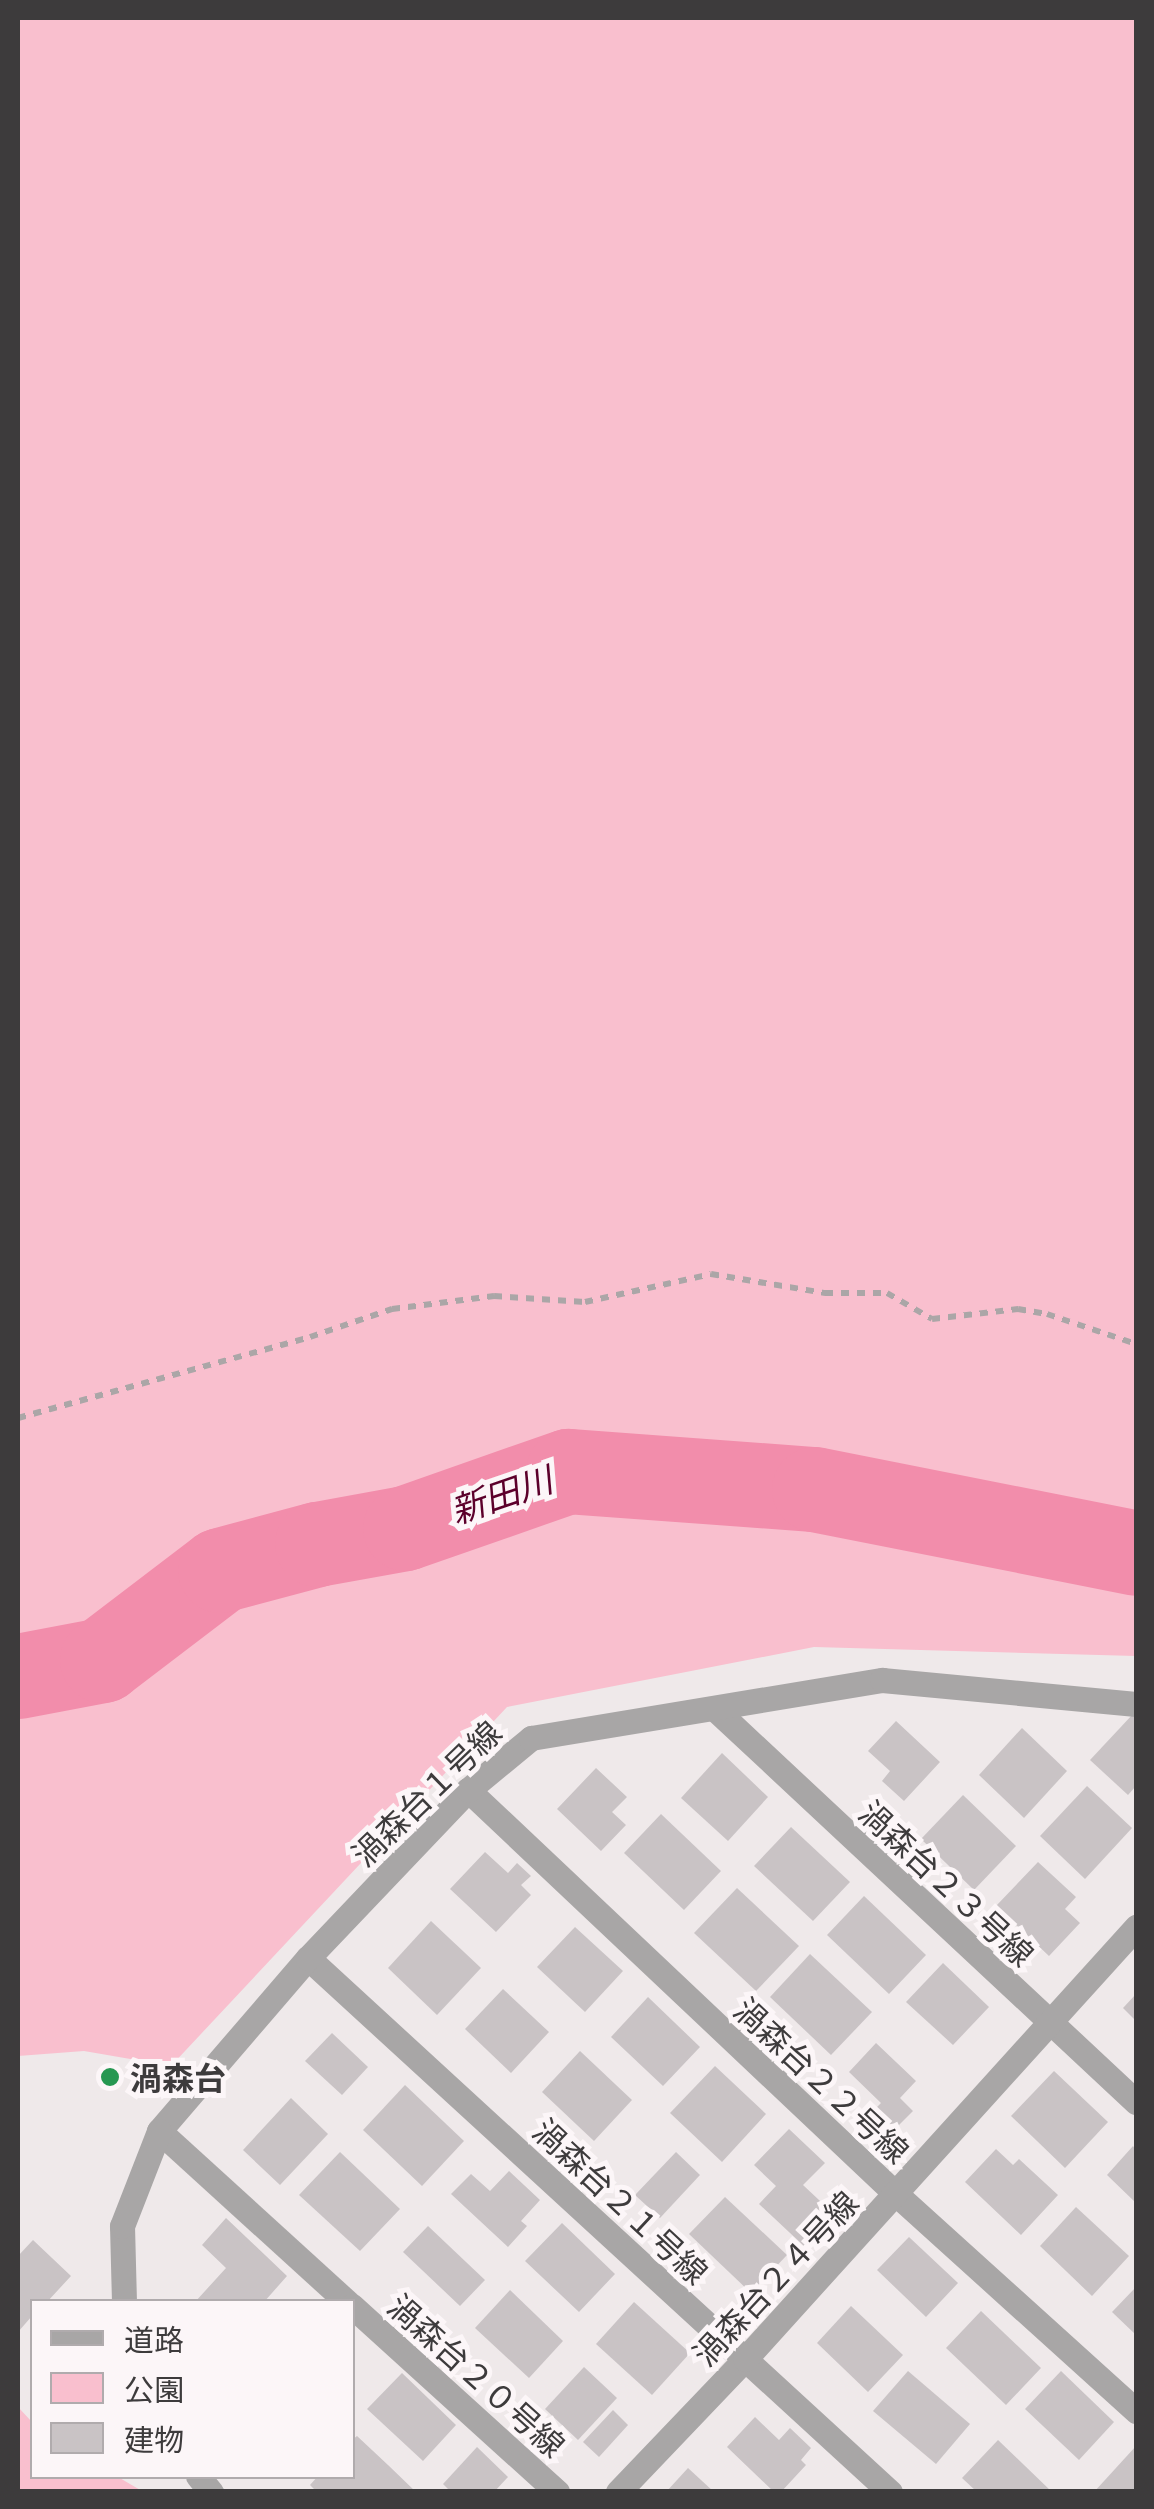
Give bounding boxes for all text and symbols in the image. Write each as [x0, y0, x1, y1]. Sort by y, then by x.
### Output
water label: 新田川 [445, 1457, 557, 1531]
street label: 渦森台１号線 [344, 1713, 508, 1873]
street label: 渦森台２３号線 [852, 1793, 1042, 1973]
street label: 渦森台２２号線 [727, 1990, 917, 2170]
place label: 渦森台 [130, 2058, 226, 2096]
marker: 渦森台 [99, 2066, 121, 2088]
street label: 渦森台２１号線 [526, 2111, 716, 2291]
street label: 渦森台２４号線 [685, 2183, 865, 2373]
street label: 渦森台２０号線 [381, 2286, 573, 2464]
legend [30, 2299, 355, 2479]
text: 道路 [124, 2321, 184, 2357]
text: 公園 [124, 2371, 184, 2407]
text: 建物 [124, 2421, 184, 2457]

